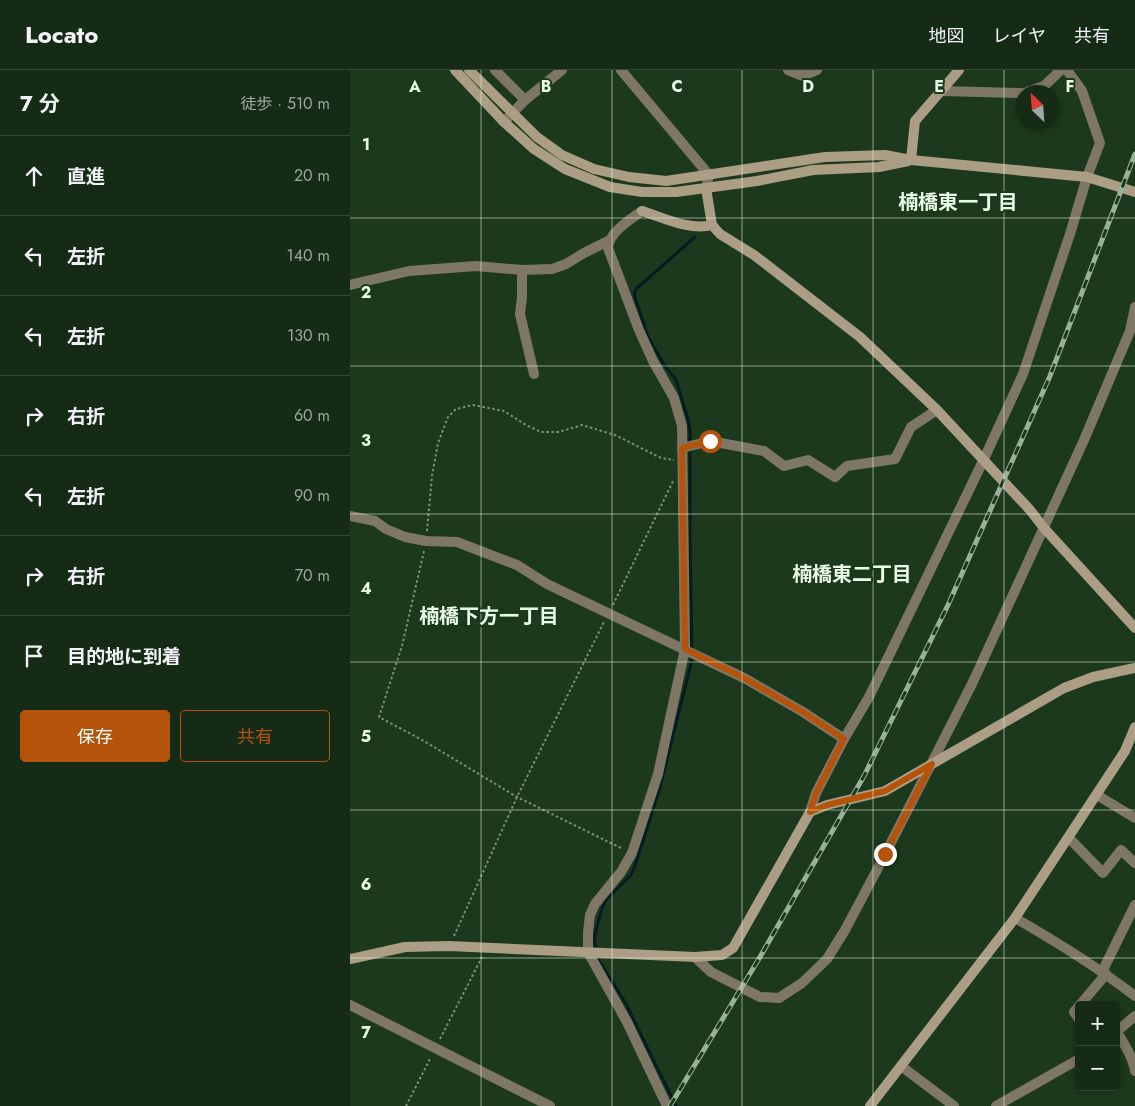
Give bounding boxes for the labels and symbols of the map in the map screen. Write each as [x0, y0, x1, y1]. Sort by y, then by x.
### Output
text: A [408, 75, 421, 98]
text: B [541, 75, 551, 98]
text: C [671, 75, 683, 98]
text: D [802, 75, 814, 98]
text: E [934, 75, 944, 98]
text: F [1066, 75, 1074, 98]
north arrow [1015, 85, 1060, 130]
text: 1 [362, 133, 370, 156]
district label: 楠橋東一丁目 [898, 188, 1018, 217]
text: 2 [361, 281, 371, 304]
text: 3 [361, 429, 371, 452]
route start [699, 430, 722, 453]
district label: 楠橋東二丁目 [792, 560, 912, 589]
text: 4 [360, 577, 372, 600]
district label: 楠橋下方一丁目 [419, 602, 559, 631]
text: 5 [361, 725, 371, 748]
route end [874, 843, 897, 866]
text: 6 [361, 873, 371, 896]
text: 7 [361, 1021, 371, 1044]

